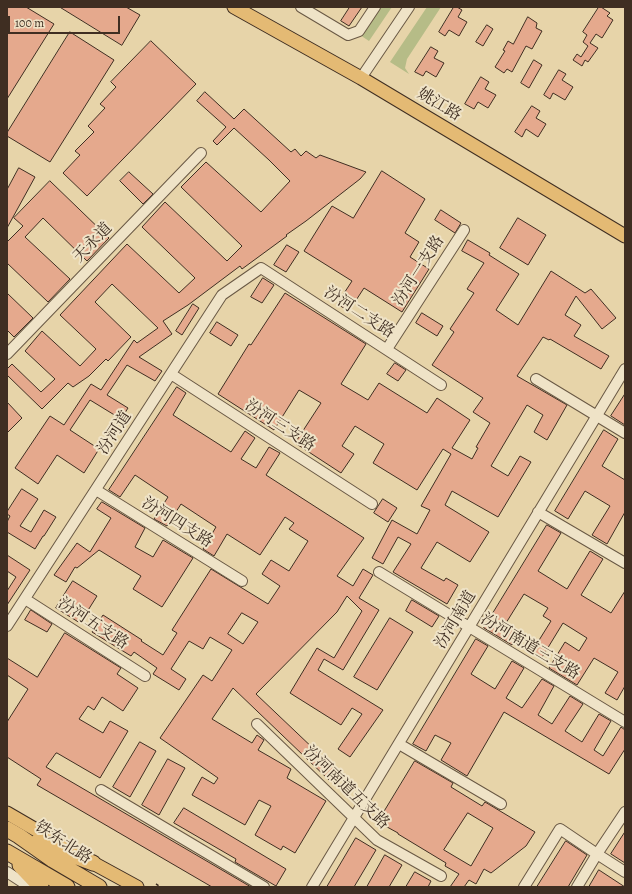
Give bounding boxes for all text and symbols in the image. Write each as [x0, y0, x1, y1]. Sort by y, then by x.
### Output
scale bar [10, 8, 122, 34]
text: 100 m [15, 15, 44, 31]
street label: 姚江路 [413, 84, 465, 126]
street label: 天永道 [69, 219, 117, 267]
street label: 汾河一支路 [389, 232, 449, 310]
street label: 汾河二支路 [320, 283, 398, 343]
street label: 汾河三支路 [241, 396, 319, 456]
street label: 汾河道 [94, 408, 136, 458]
street label: 汾河四支路 [138, 494, 216, 552]
street label: 汾河南道 [431, 588, 481, 652]
street label: 汾河五支路 [54, 594, 132, 654]
street label: 汾河南道三支路 [477, 610, 583, 684]
street label: 汾河南道五支路 [299, 742, 393, 834]
street label: 铁东北路 [31, 818, 95, 868]

